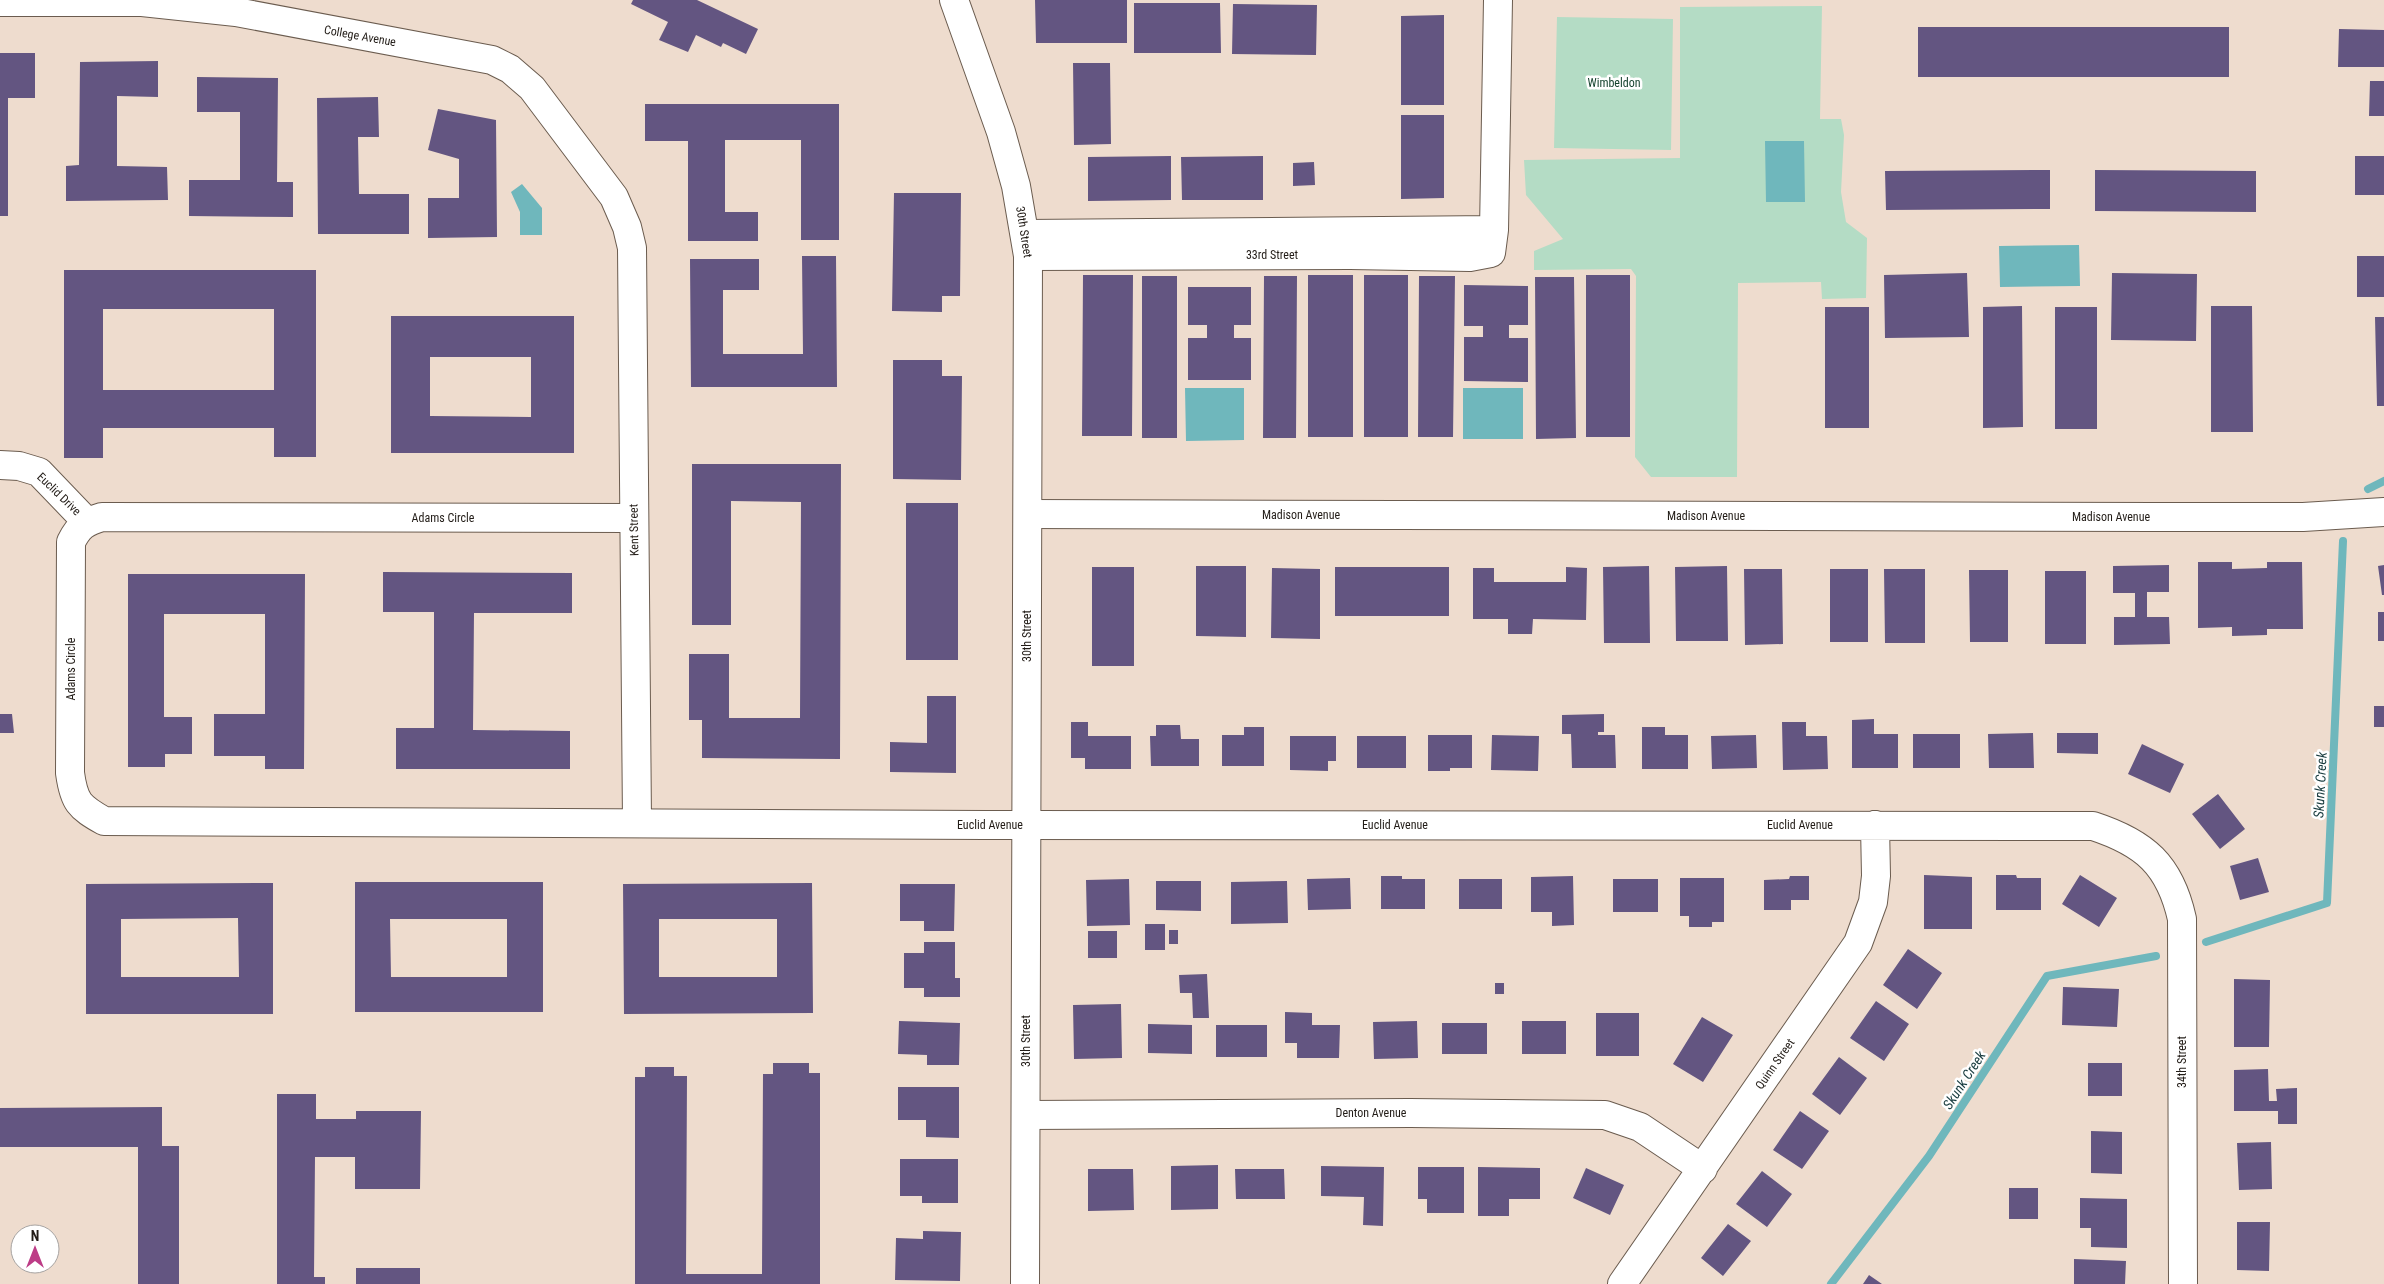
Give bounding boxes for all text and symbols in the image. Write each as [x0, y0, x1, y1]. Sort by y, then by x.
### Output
street label: College Avenue [323, 23, 397, 49]
park label: Wimbeldon [1587, 76, 1641, 90]
street label: 30th Street [1013, 205, 1035, 259]
street label: 33rd Street [1246, 248, 1299, 262]
street label: Euclid Drive [34, 470, 84, 519]
street label: Kent Street [627, 503, 641, 556]
street label: Madison Avenue [1262, 508, 1340, 522]
street label: Madison Avenue [1667, 509, 1745, 523]
street label: Madison Avenue [2072, 510, 2150, 524]
street label: Adams Circle [412, 511, 475, 525]
street label: 30th Street [1020, 610, 1034, 662]
street label: Adams Circle [64, 637, 78, 700]
water label: Skunk Creek [2310, 751, 2330, 818]
street label: Euclid Avenue [957, 818, 1023, 832]
street label: Euclid Avenue [1362, 818, 1428, 832]
street label: Euclid Avenue [1767, 818, 1833, 832]
street label: 30th Street [1019, 1015, 1033, 1067]
street label: Quinn Street [1753, 1036, 1798, 1092]
street label: 34th Street [2175, 1036, 2189, 1088]
water label: Skunk Creek [1939, 1047, 1989, 1112]
street label: Denton Avenue [1336, 1106, 1407, 1120]
north arrow [10, 1224, 60, 1274]
text: N [31, 1228, 39, 1244]

